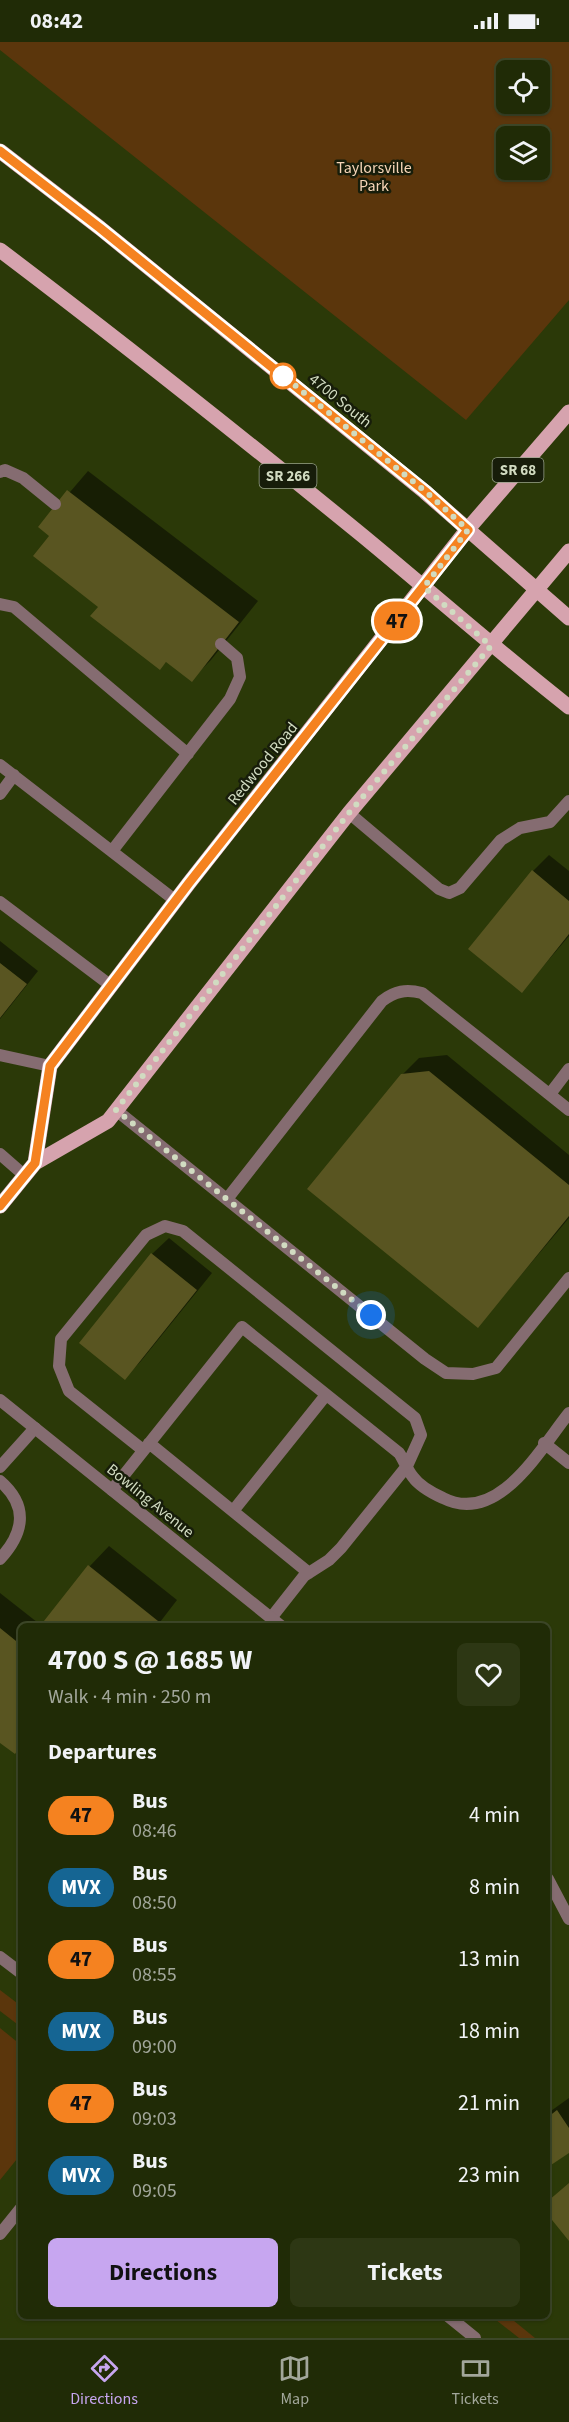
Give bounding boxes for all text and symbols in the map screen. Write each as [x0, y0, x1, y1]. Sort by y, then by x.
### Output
text: 08:42 [30, 5, 83, 37]
map controls [496, 60, 550, 180]
button: locate [496, 60, 550, 114]
button: layers [496, 126, 550, 180]
park label: Taylorsville Park [336, 157, 412, 197]
unlabelled marker [270, 363, 296, 389]
street label: 4700 South [304, 369, 376, 433]
road number: SR 68 [492, 458, 544, 482]
road number: SR 266 [260, 464, 316, 488]
line badge: 47 [370, 602, 424, 640]
text: 47 [386, 606, 408, 636]
street label: Redwood Road [222, 717, 303, 810]
your location [356, 1300, 386, 1330]
street label: Bowling Avenue [102, 1459, 199, 1543]
text: 4700 S @ 1685 W [48, 1640, 252, 1680]
button: heart [457, 1643, 520, 1706]
text: Walk · 4 min · 250 m [48, 1683, 211, 1711]
text: Departures [48, 1736, 157, 1768]
text: Bus [132, 1785, 168, 1817]
text: 4 min [469, 1799, 520, 1831]
text: 47 [70, 1800, 92, 1830]
text: 08:46 [132, 1817, 177, 1845]
text: Bus [132, 1857, 168, 1889]
text: 8 min [469, 1871, 520, 1903]
text: MVX [61, 1872, 101, 1902]
text: 08:50 [132, 1889, 177, 1917]
text: Bus [132, 1929, 168, 1961]
text: 13 min [458, 1943, 520, 1975]
text: 47 [70, 1944, 92, 1974]
text: 08:55 [132, 1961, 177, 1989]
text: Bus [132, 2001, 168, 2033]
text: 18 min [458, 2015, 520, 2047]
text: MVX [61, 2016, 101, 2046]
text: 09:00 [132, 2033, 177, 2061]
text: Bus [132, 2073, 168, 2105]
text: 21 min [458, 2087, 520, 2119]
text: 47 [70, 2088, 92, 2118]
text: 09:03 [132, 2105, 177, 2133]
text: Bus [132, 2145, 168, 2177]
text: 23 min [458, 2159, 520, 2191]
text: MVX [61, 2160, 101, 2190]
text: 09:05 [132, 2177, 177, 2205]
button: Directions [48, 2238, 278, 2307]
button: Tickets [290, 2238, 520, 2307]
tab: Directions [70, 2352, 138, 2410]
tab: Map [278, 2352, 311, 2410]
tab: Tickets [452, 2352, 499, 2410]

